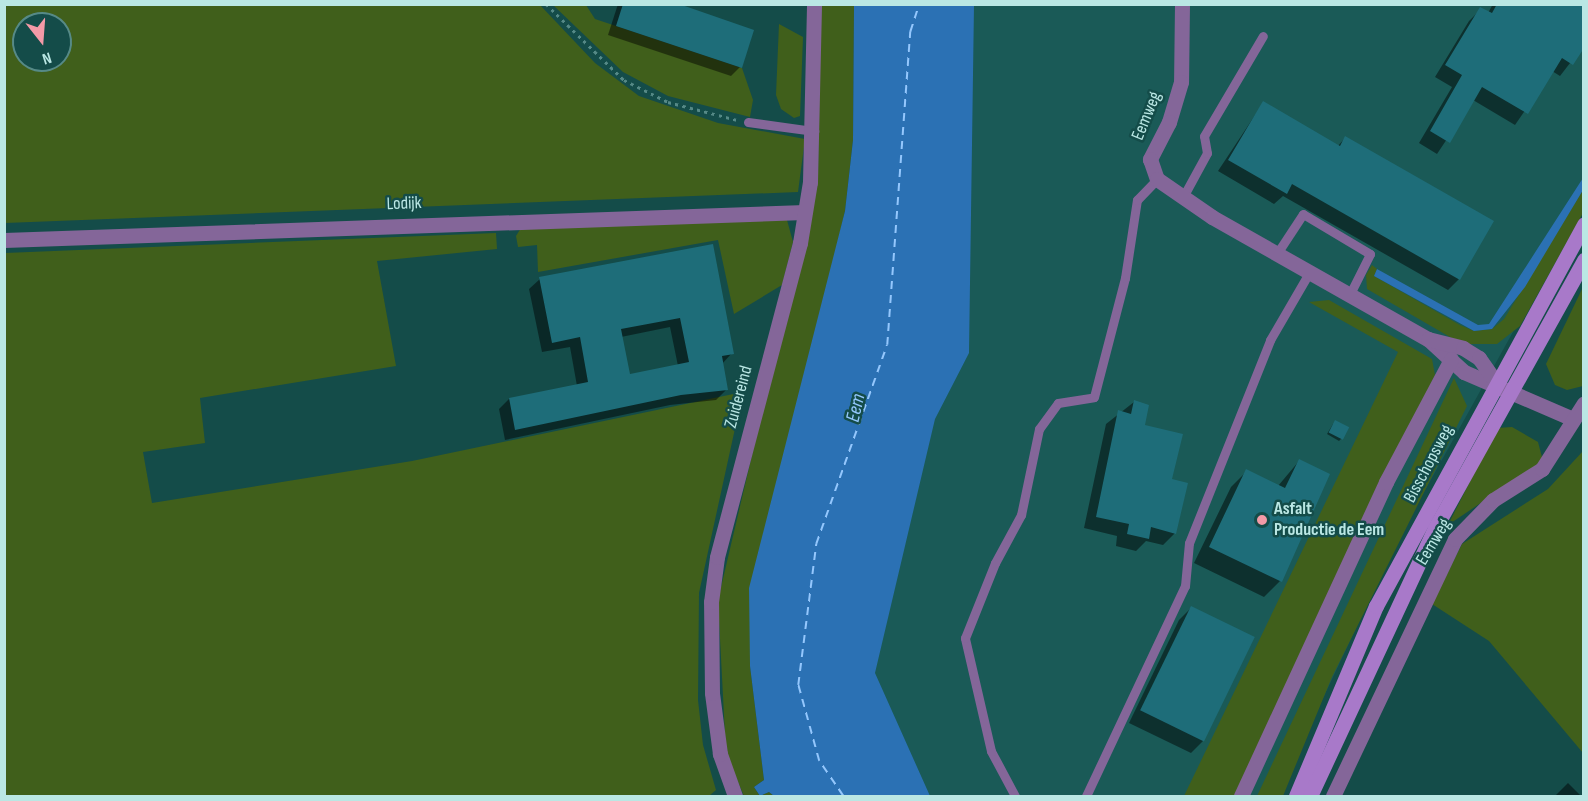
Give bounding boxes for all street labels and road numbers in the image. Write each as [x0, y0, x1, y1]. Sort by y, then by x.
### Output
street label: Eemweg [1128, 89, 1166, 143]
street label: Lodijk [386, 193, 422, 215]
street label: Zuidereind [720, 364, 758, 430]
street label: Bisschopsweg [1400, 421, 1458, 507]
street label: Eemweg [1412, 515, 1456, 569]

